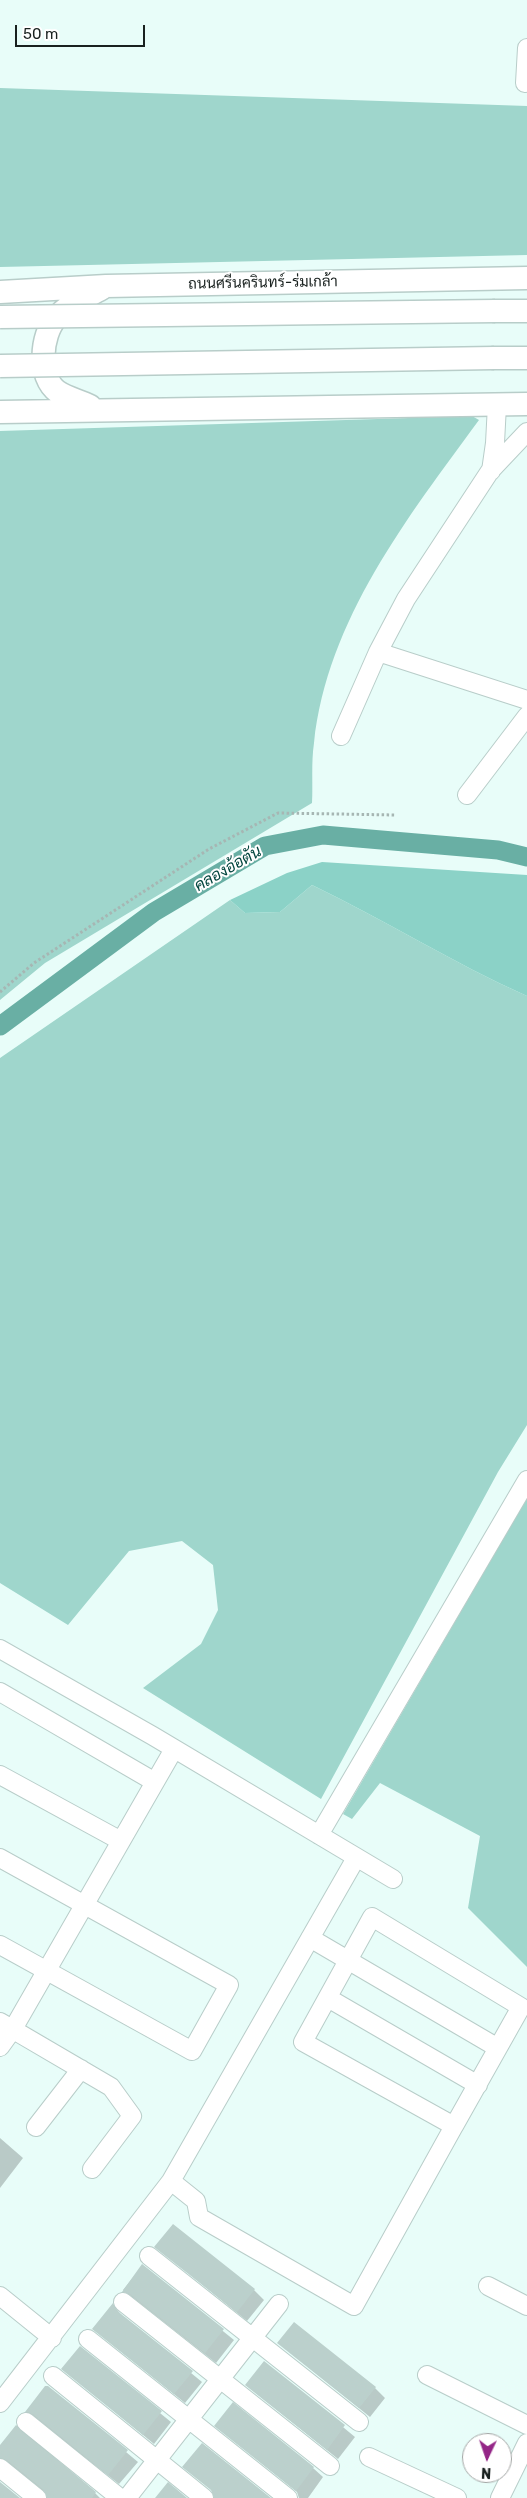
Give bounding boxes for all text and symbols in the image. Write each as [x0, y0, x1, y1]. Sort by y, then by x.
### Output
scale bar [18, 15, 148, 47]
text: 50 m [23, 25, 58, 43]
street label: ถนนศรีนครินทร์-ร่มเกล้า [188, 273, 338, 293]
water label: คลองอ้อตัน [191, 842, 265, 896]
north arrow [462, 2433, 512, 2483]
text: N [481, 2464, 492, 2481]

